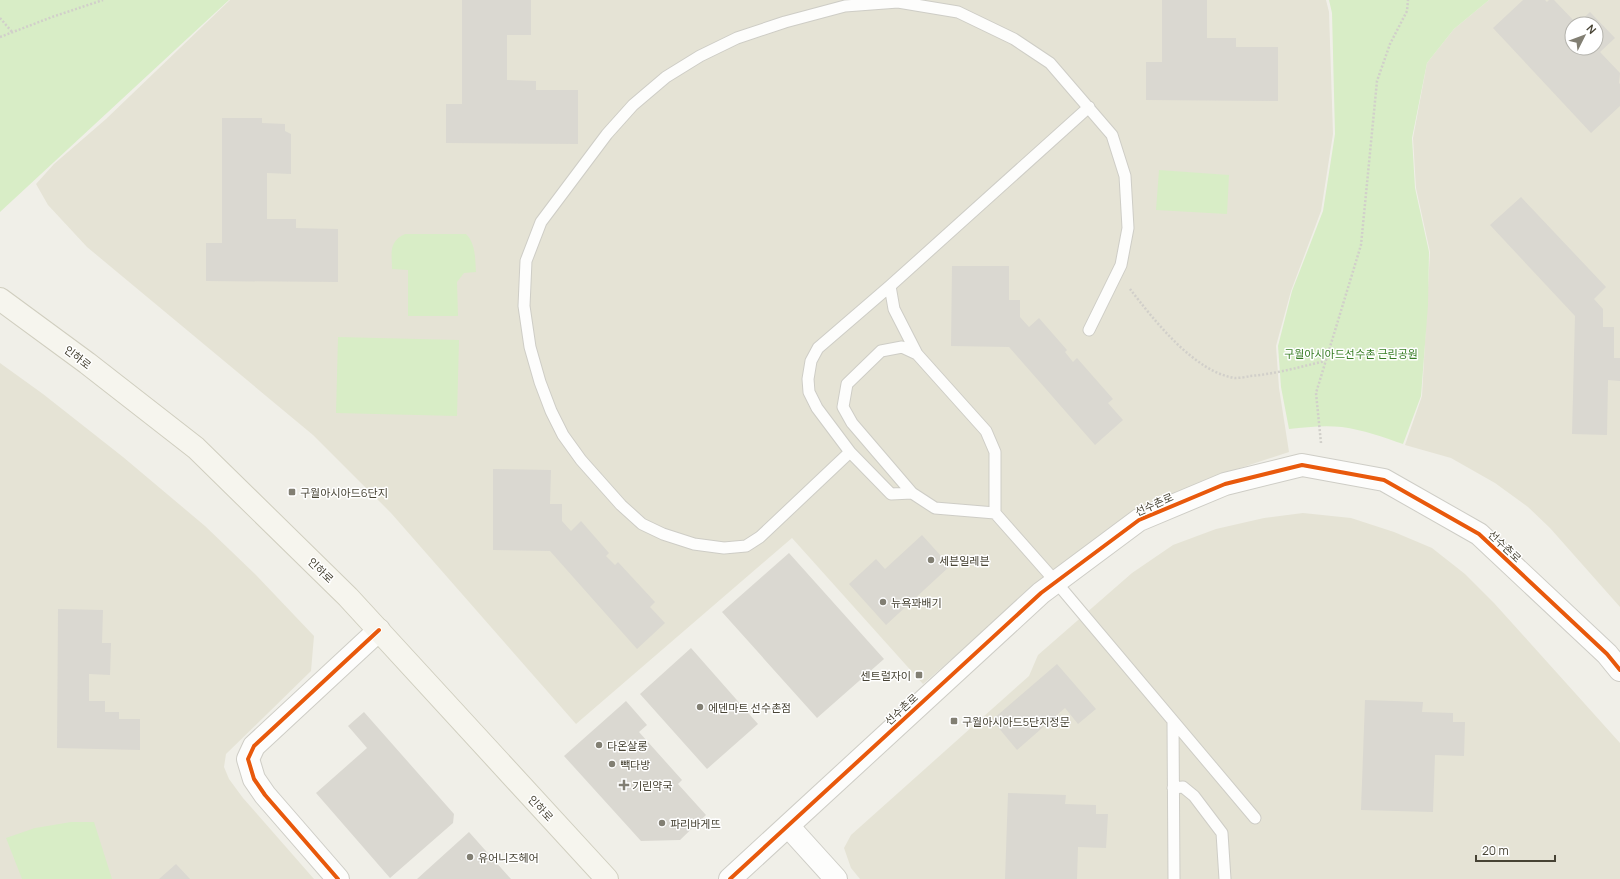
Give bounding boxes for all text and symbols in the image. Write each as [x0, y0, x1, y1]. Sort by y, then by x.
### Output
north arrow [1564, 16, 1604, 56]
text: N [1584, 21, 1600, 37]
street label: 인하로 [61, 342, 95, 372]
park label: 구월아시아드선수촌 근린공원 [1284, 346, 1418, 361]
place label: 구월아시아드6단지 [300, 485, 388, 500]
marker: 구월아시아드6단지 [287, 487, 297, 497]
street label: 선수촌로 [1132, 489, 1176, 519]
street label: 선수촌로 [1485, 527, 1525, 565]
place label: 세븐일레븐 [939, 553, 990, 568]
street label: 인하로 [305, 554, 337, 586]
marker: 세븐일레븐 [926, 555, 936, 565]
place label: 뉴욕꽈배기 [891, 595, 942, 610]
marker: 뉴욕꽈배기 [878, 597, 888, 607]
place label: 센트럴자이 [860, 668, 911, 683]
marker: 센트럴자이 [914, 670, 924, 680]
street label: 선수촌로 [881, 690, 921, 728]
place label: 에덴마트 선수촌점 [708, 700, 791, 715]
marker: 에덴마트 선수촌점 [695, 702, 705, 712]
place label: 구월아시아드5단지정문 [962, 714, 1070, 729]
marker: 구월아시아드5단지정문 [949, 716, 959, 726]
place label: 다온살롱 [607, 738, 647, 753]
marker: 다온살롱 [594, 740, 604, 750]
place label: 빽다방 [620, 757, 650, 772]
marker: 빽다방 [607, 759, 617, 769]
place label: 기린약국 [632, 778, 672, 793]
marker: 기린약국 [619, 780, 629, 790]
street label: 인하로 [525, 792, 557, 824]
place label: 파리바게뜨 [670, 816, 721, 831]
marker: 파리바게뜨 [657, 818, 667, 828]
scale bar [1476, 837, 1555, 863]
text: 20 m [1482, 842, 1509, 859]
place label: 유어니즈헤어 [478, 850, 539, 865]
marker: 유어니즈헤어 [465, 852, 475, 862]

